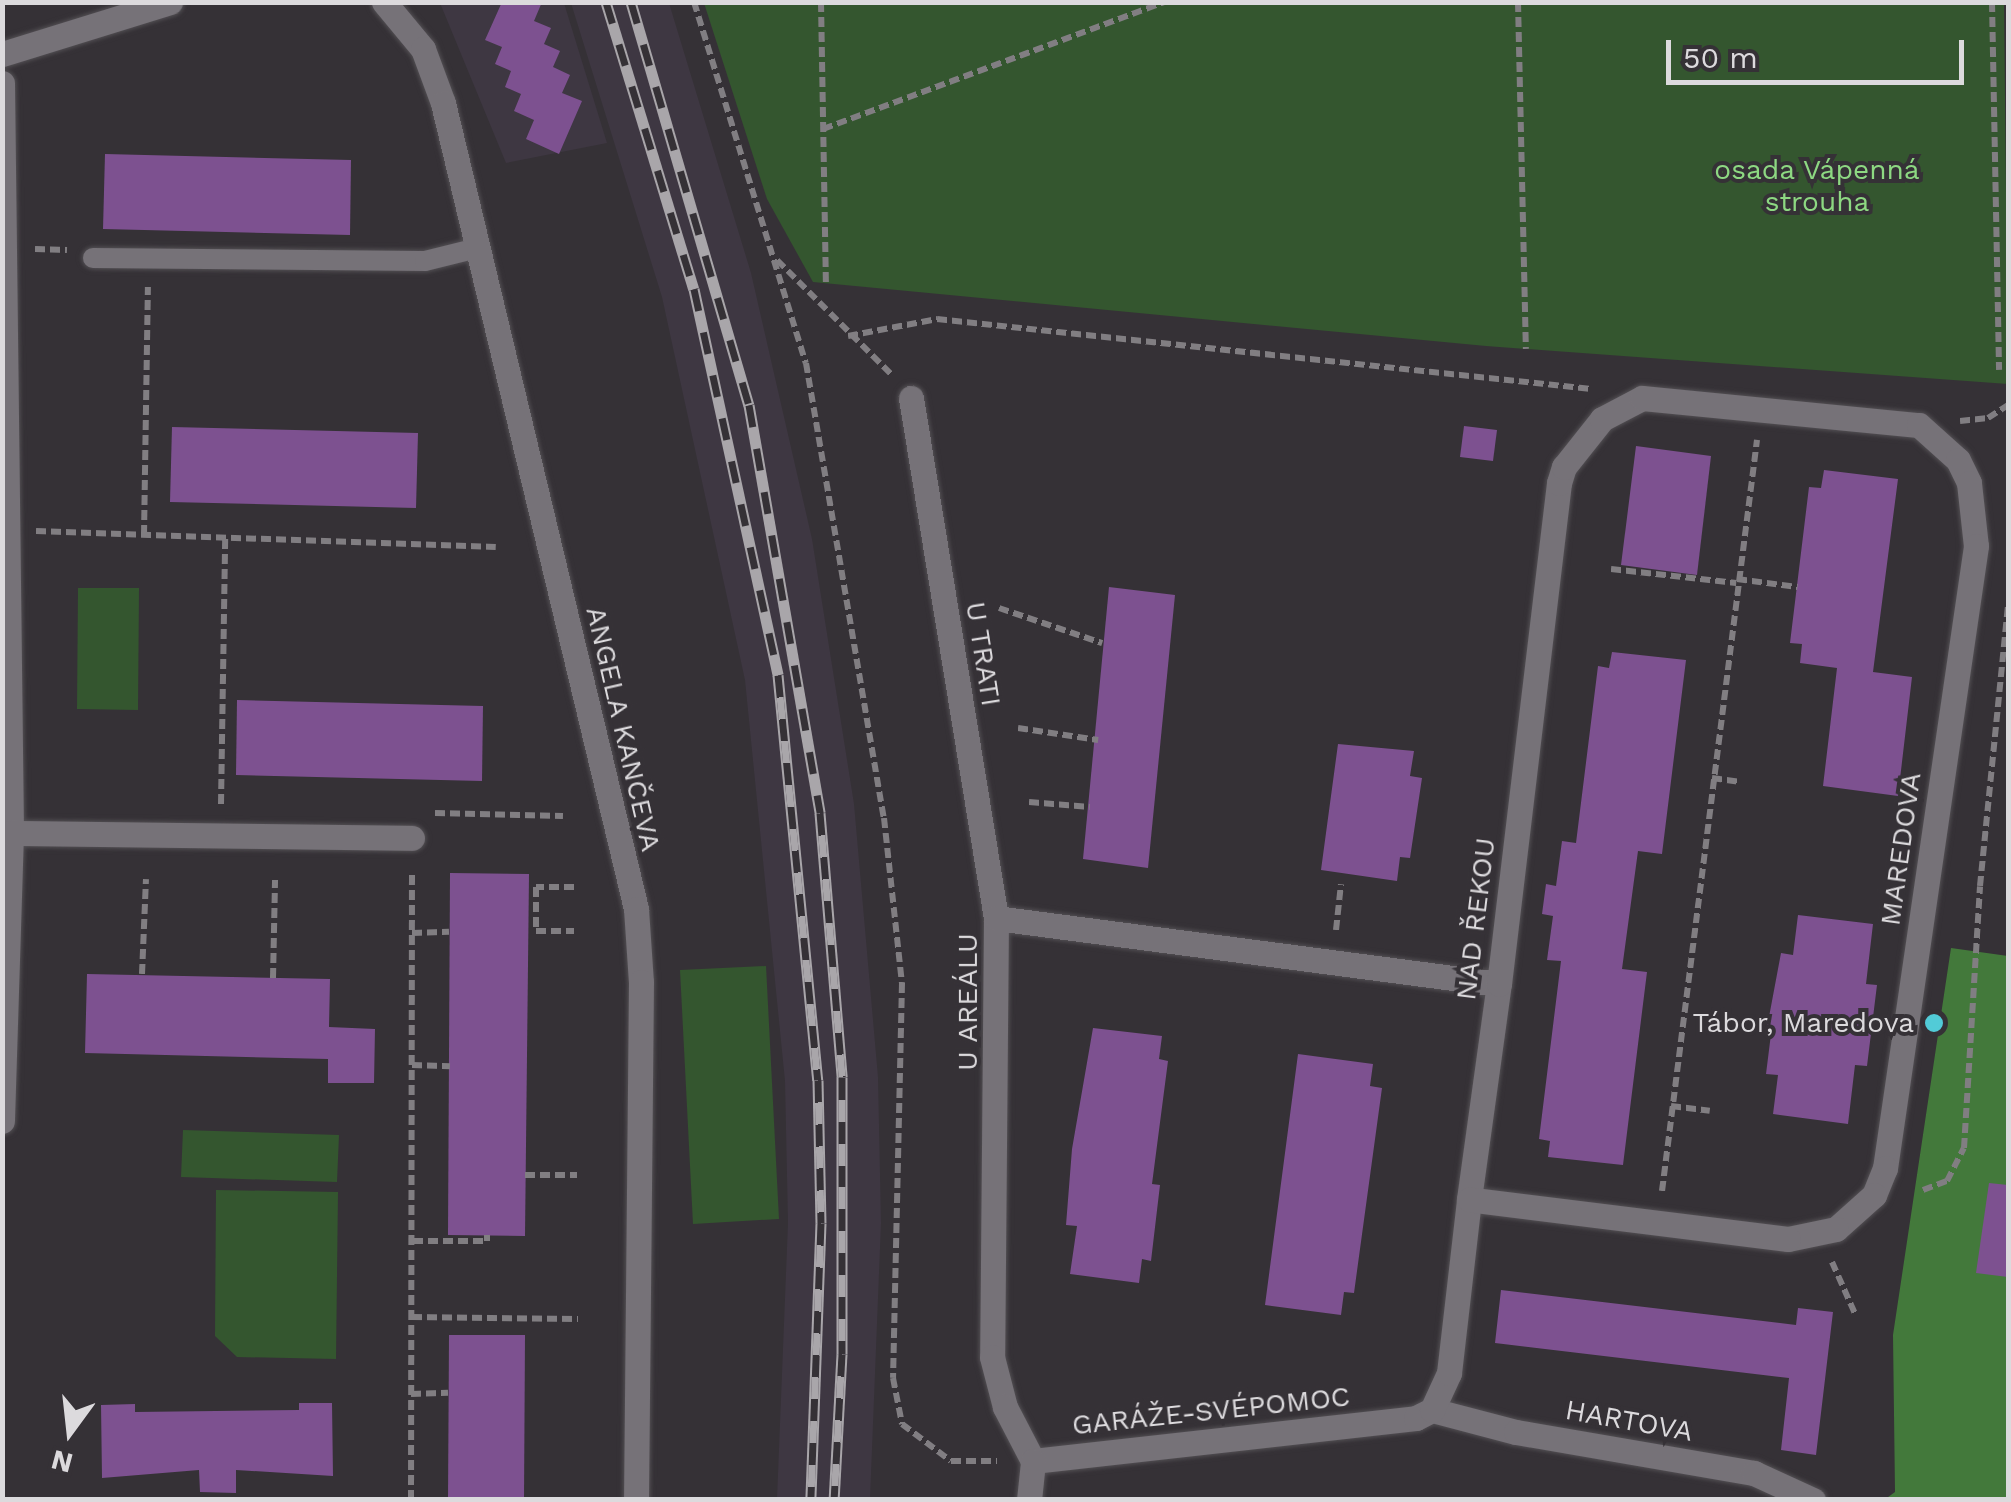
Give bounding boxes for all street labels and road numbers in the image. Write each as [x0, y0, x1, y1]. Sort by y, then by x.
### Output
street label: U TRATI [958, 599, 1008, 709]
street label: ANGELA KANČEVA [578, 603, 668, 855]
street label: MAREDOVA [1874, 770, 1928, 928]
street label: NAD ŘEKOU [1449, 836, 1503, 1002]
street label: U AREÁLU [951, 933, 985, 1071]
street label: GARÁŽE-SVÉPOMOC [1070, 1380, 1352, 1442]
street label: HARTOVA [1563, 1393, 1695, 1449]

